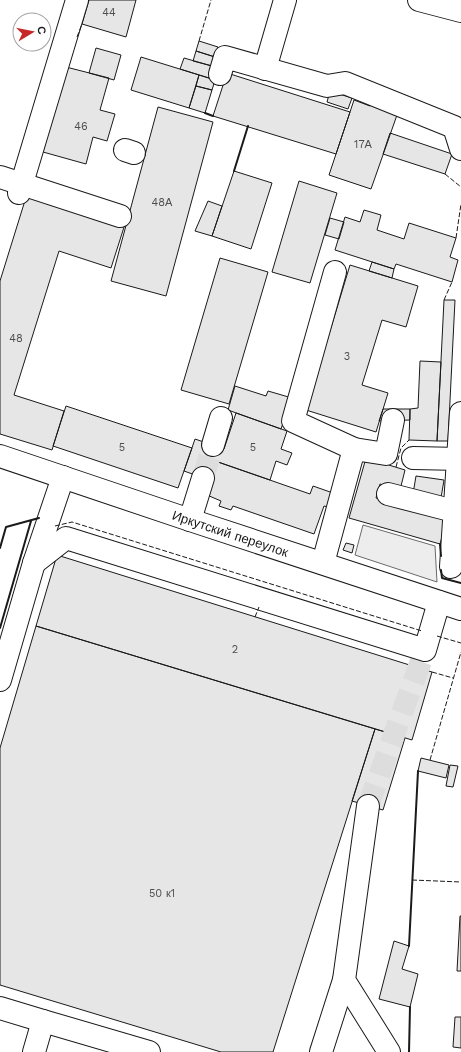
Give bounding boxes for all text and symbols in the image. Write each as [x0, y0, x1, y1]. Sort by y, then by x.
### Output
house number: 44 [102, 6, 116, 19]
north arrow [12, 12, 52, 52]
text: С [34, 25, 48, 35]
house number: 46 [74, 120, 88, 133]
house number: 17А [354, 138, 373, 151]
house number: 48А [152, 196, 173, 209]
house number: 48 [9, 332, 23, 345]
house number: 3 [344, 350, 350, 363]
house number: 5 [119, 441, 125, 454]
house number: 5 [250, 441, 256, 454]
street label: Иркутский переулок [170, 508, 291, 560]
house number: 2 [232, 643, 238, 656]
house number: 50 к1 [149, 887, 175, 900]

